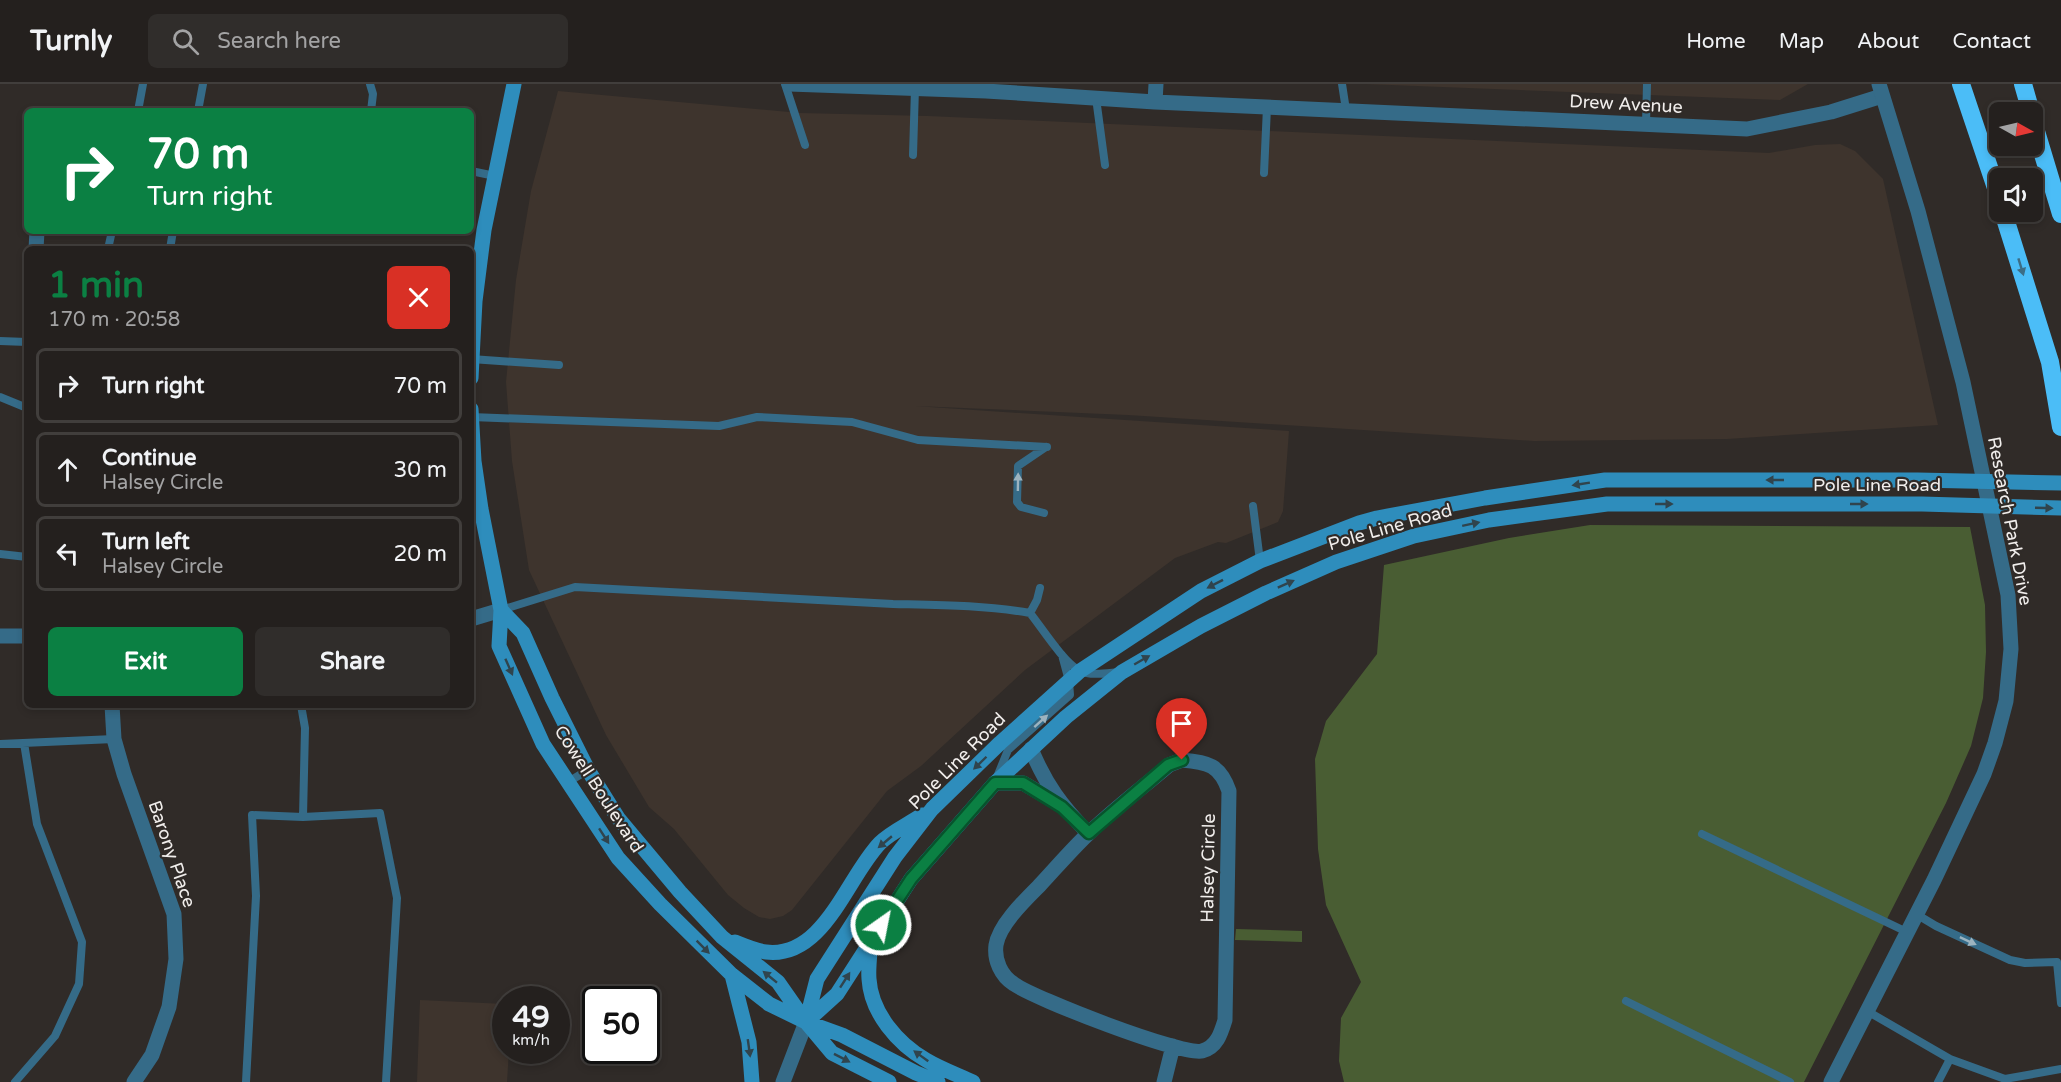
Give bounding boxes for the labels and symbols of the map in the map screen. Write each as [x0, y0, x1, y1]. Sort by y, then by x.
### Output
street label: Drew Avenue [1569, 90, 1683, 118]
north arrow [1989, 102, 2043, 156]
one-way arrow [2016, 258, 2026, 276]
street label: Research Park Drive [1983, 435, 2037, 607]
one-way arrow [1013, 472, 1022, 491]
street label: Pole Line Road [1813, 474, 1941, 496]
one-way arrow [1766, 475, 1785, 485]
one-way arrow [1571, 480, 1590, 489]
street label: Pole Line Road [1325, 499, 1455, 555]
one-way arrow [1655, 499, 1674, 509]
one-way arrow [1850, 499, 1869, 509]
one-way arrow [2034, 503, 2053, 512]
one-way arrow [1462, 519, 1481, 528]
one-way arrow [1206, 579, 1223, 589]
one-way arrow [1277, 579, 1295, 589]
one-way arrow [1134, 655, 1150, 666]
one-way arrow [504, 658, 513, 675]
pin [1156, 698, 1207, 760]
street label: Pole Line Road [904, 708, 1010, 814]
one-way arrow [1033, 715, 1048, 728]
street label: Cowell Boulevard [550, 721, 648, 857]
one-way arrow [973, 755, 987, 769]
street label: Barony Place [143, 798, 201, 910]
street label: Halsey Circle [1196, 813, 1220, 923]
one-way arrow [598, 828, 609, 845]
one-way arrow [877, 835, 892, 849]
position arrow [849, 893, 913, 957]
one-way arrow [1960, 936, 1977, 945]
one-way arrow [695, 939, 709, 953]
one-way arrow [762, 970, 778, 983]
one-way arrow [840, 972, 851, 988]
speed limit sign: 50 [582, 986, 660, 1064]
one-way arrow [745, 1039, 754, 1058]
one-way arrow [914, 1050, 929, 1062]
one-way arrow [834, 1054, 851, 1063]

